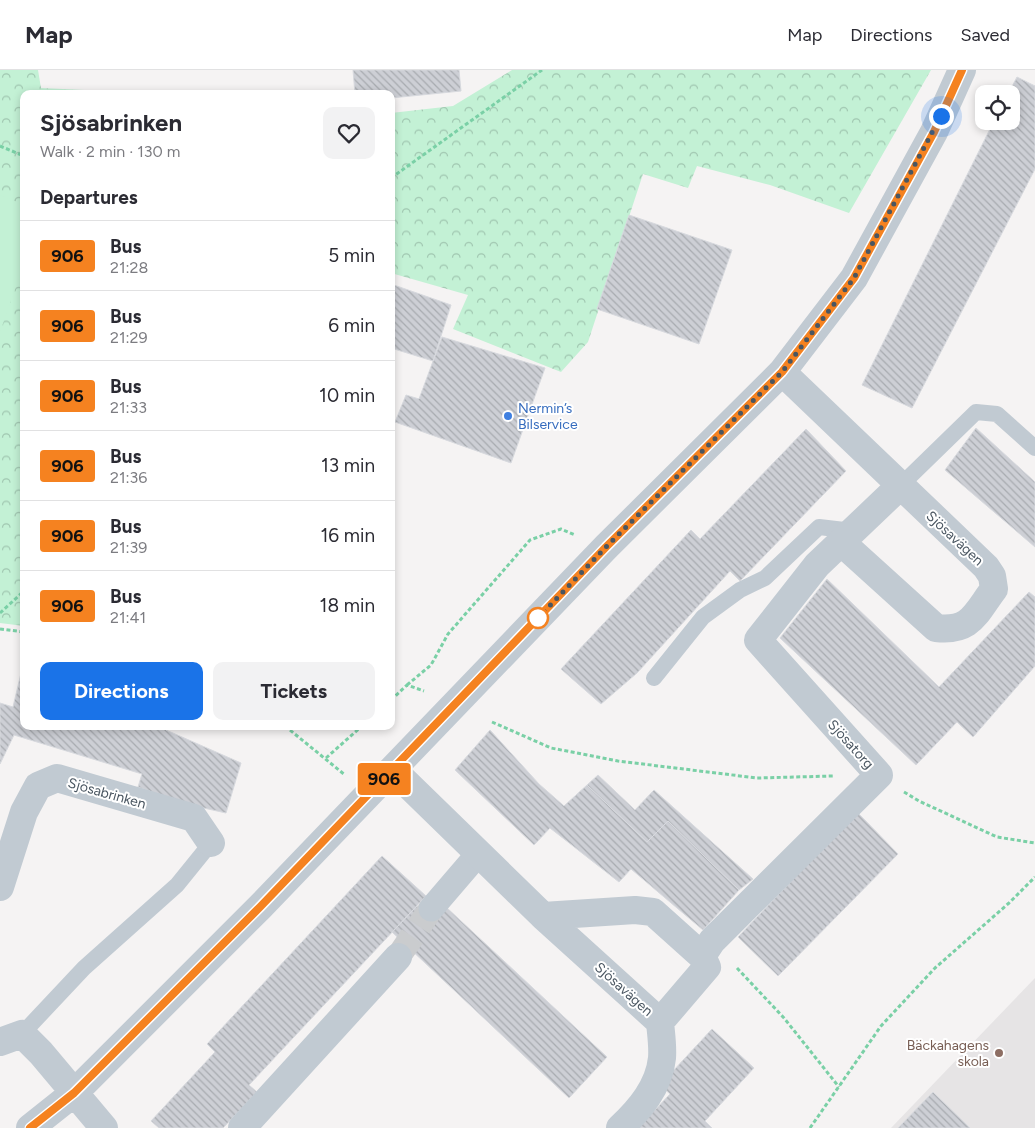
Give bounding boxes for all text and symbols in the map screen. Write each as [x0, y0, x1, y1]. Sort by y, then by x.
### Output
text: Map [25, 20, 73, 49]
text: Map [787, 24, 822, 46]
text: Directions [850, 24, 932, 46]
text: Saved [960, 24, 1010, 46]
map controls [975, 85, 1020, 130]
button: locate [975, 85, 1020, 130]
your location [929, 104, 954, 129]
button: heart [323, 107, 375, 159]
text: Sjösabrinken [40, 108, 182, 137]
text: Walk · 2 min · 130 m [40, 142, 180, 161]
text: Departures [40, 186, 138, 209]
text: Bus [110, 235, 141, 258]
text: 5 min [328, 244, 375, 267]
text: 906 [51, 245, 84, 267]
text: 21:28 [110, 258, 148, 277]
text: Bus [110, 305, 141, 328]
text: 6 min [328, 314, 375, 337]
text: 906 [51, 315, 84, 337]
text: 21:29 [110, 328, 148, 347]
text: Bus [110, 375, 141, 398]
text: 10 min [319, 384, 375, 407]
text: 906 [51, 385, 84, 407]
text: 21:33 [110, 398, 147, 417]
place label: Nermin’s Bilservice [518, 400, 578, 433]
marker: Nermin’s Bilservice [502, 410, 514, 422]
text: Bus [110, 445, 141, 468]
text: 13 min [321, 454, 375, 477]
text: 906 [51, 455, 84, 477]
text: 21:36 [110, 468, 147, 487]
street label: Sjösavägen [922, 508, 987, 569]
text: Bus [110, 515, 141, 538]
text: 16 min [321, 524, 375, 547]
text: 906 [51, 525, 84, 547]
text: 21:39 [110, 538, 147, 557]
text: Bus [110, 585, 141, 608]
text: 18 min [320, 594, 375, 617]
text: 906 [51, 595, 84, 617]
unlabelled marker [527, 607, 549, 629]
text: 21:41 [110, 608, 146, 627]
button: Directions [40, 662, 203, 720]
button: Tickets [213, 662, 375, 720]
street label: Sjösatorg [824, 716, 877, 772]
line badge: 906 [355, 763, 413, 795]
text: 906 [368, 768, 400, 790]
street label: Sjösabrinken [66, 774, 148, 813]
street label: Sjösavägen [591, 959, 656, 1020]
place label: Bäckahagens skola [907, 1037, 989, 1070]
marker: Bäckahagens skola [993, 1047, 1005, 1059]

